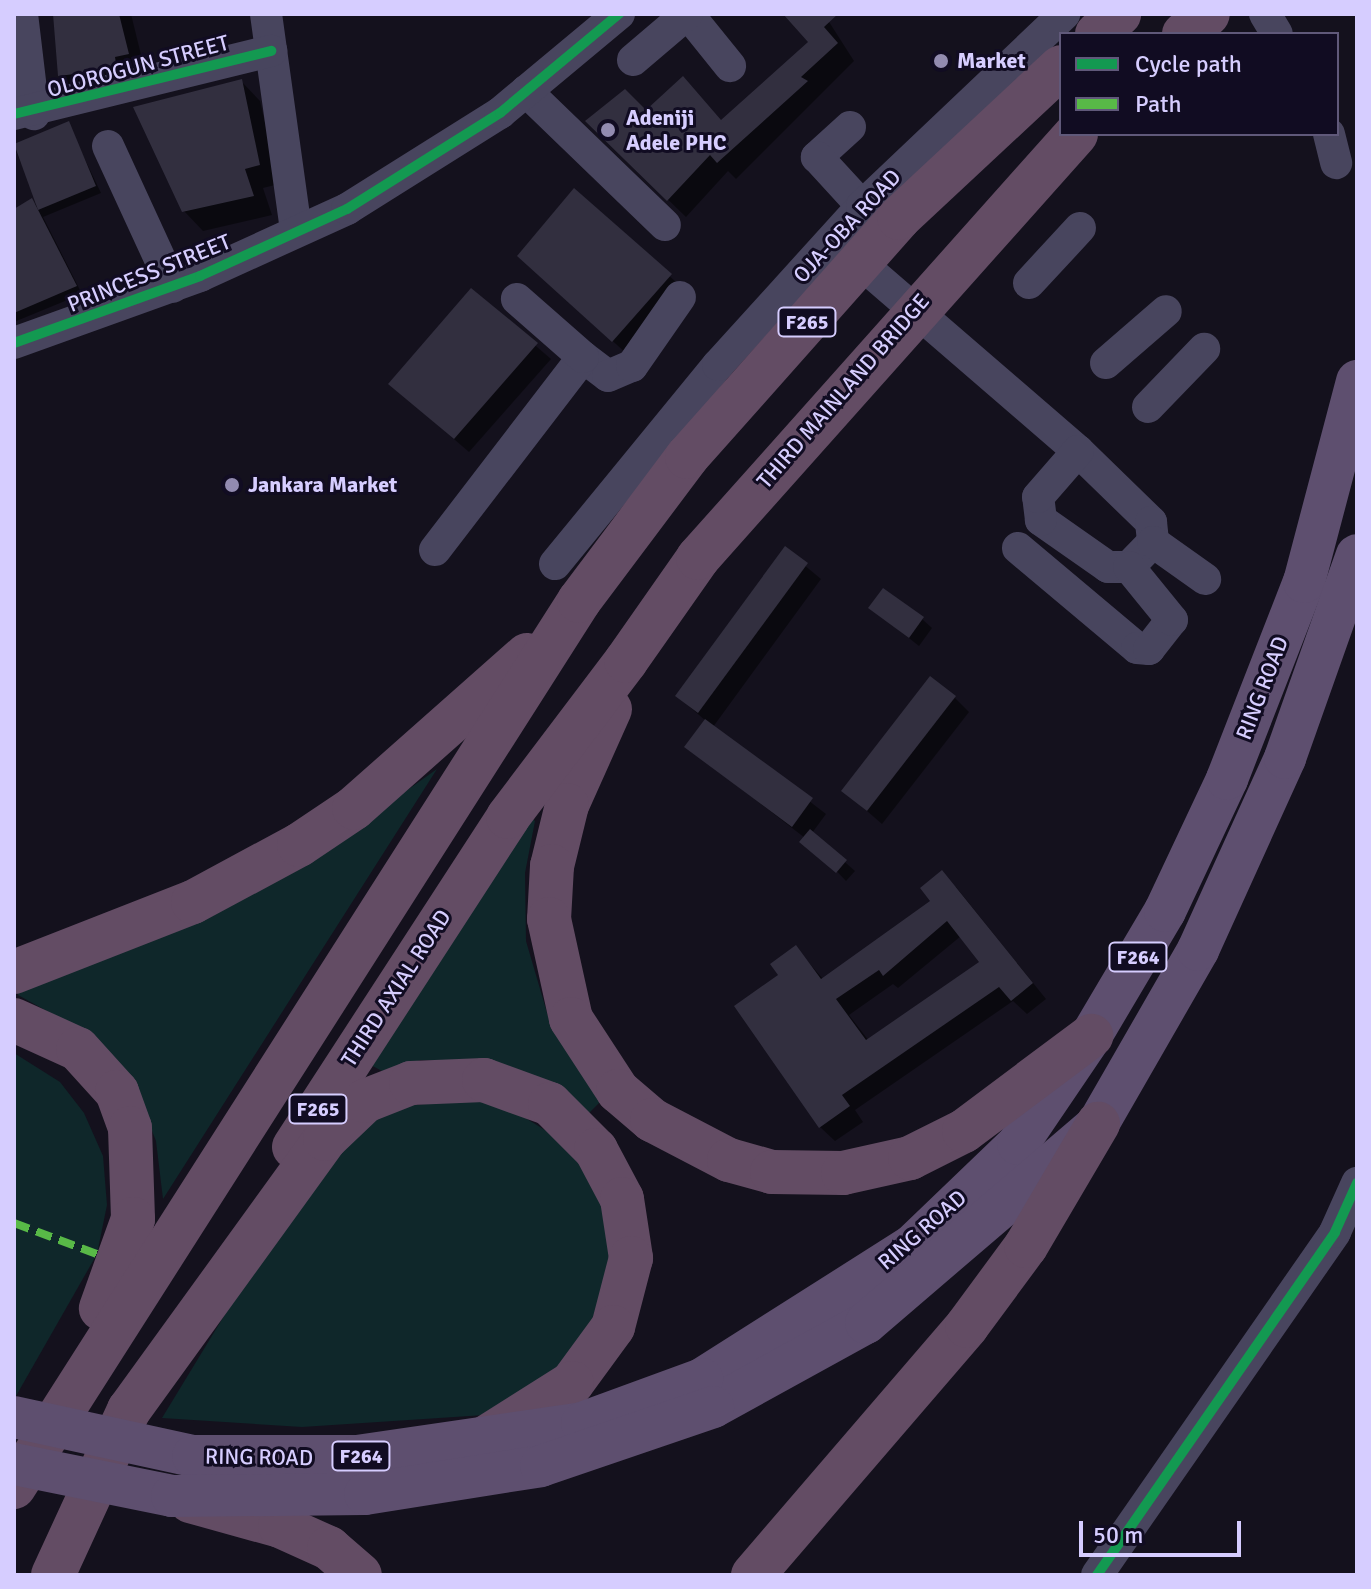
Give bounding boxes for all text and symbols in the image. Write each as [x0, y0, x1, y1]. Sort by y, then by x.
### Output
street label: OLOROGUN STREET [44, 29, 232, 103]
legend [1059, 32, 1339, 136]
place label: Market [957, 48, 1026, 74]
text: Cycle path [1135, 49, 1242, 79]
marker: Market [932, 52, 950, 70]
text: Path [1135, 89, 1181, 119]
place label: Adeniji Adele PHC [626, 104, 726, 156]
marker: Adeniji Adele PHC [597, 119, 619, 141]
street label: OJA-OBA ROAD [788, 164, 906, 288]
street label: PRINCESS STREET [64, 228, 234, 318]
street label: THIRD MAINLAND BRIDGE [751, 288, 935, 494]
road number: F265 [777, 306, 837, 338]
place label: Jankara Market [248, 472, 397, 498]
marker: Jankara Market [223, 476, 241, 494]
street label: RING ROAD [1230, 633, 1294, 743]
street label: THIRD AXIAL ROAD [335, 905, 457, 1071]
road number: F264 [1108, 941, 1168, 973]
road number: F265 [288, 1093, 348, 1125]
street label: RING ROAD [872, 1184, 972, 1276]
road number: F264 [331, 1440, 391, 1472]
street label: RING ROAD [205, 1443, 313, 1471]
scale bar [1083, 1505, 1245, 1555]
text: 50 m [1093, 1520, 1143, 1550]

